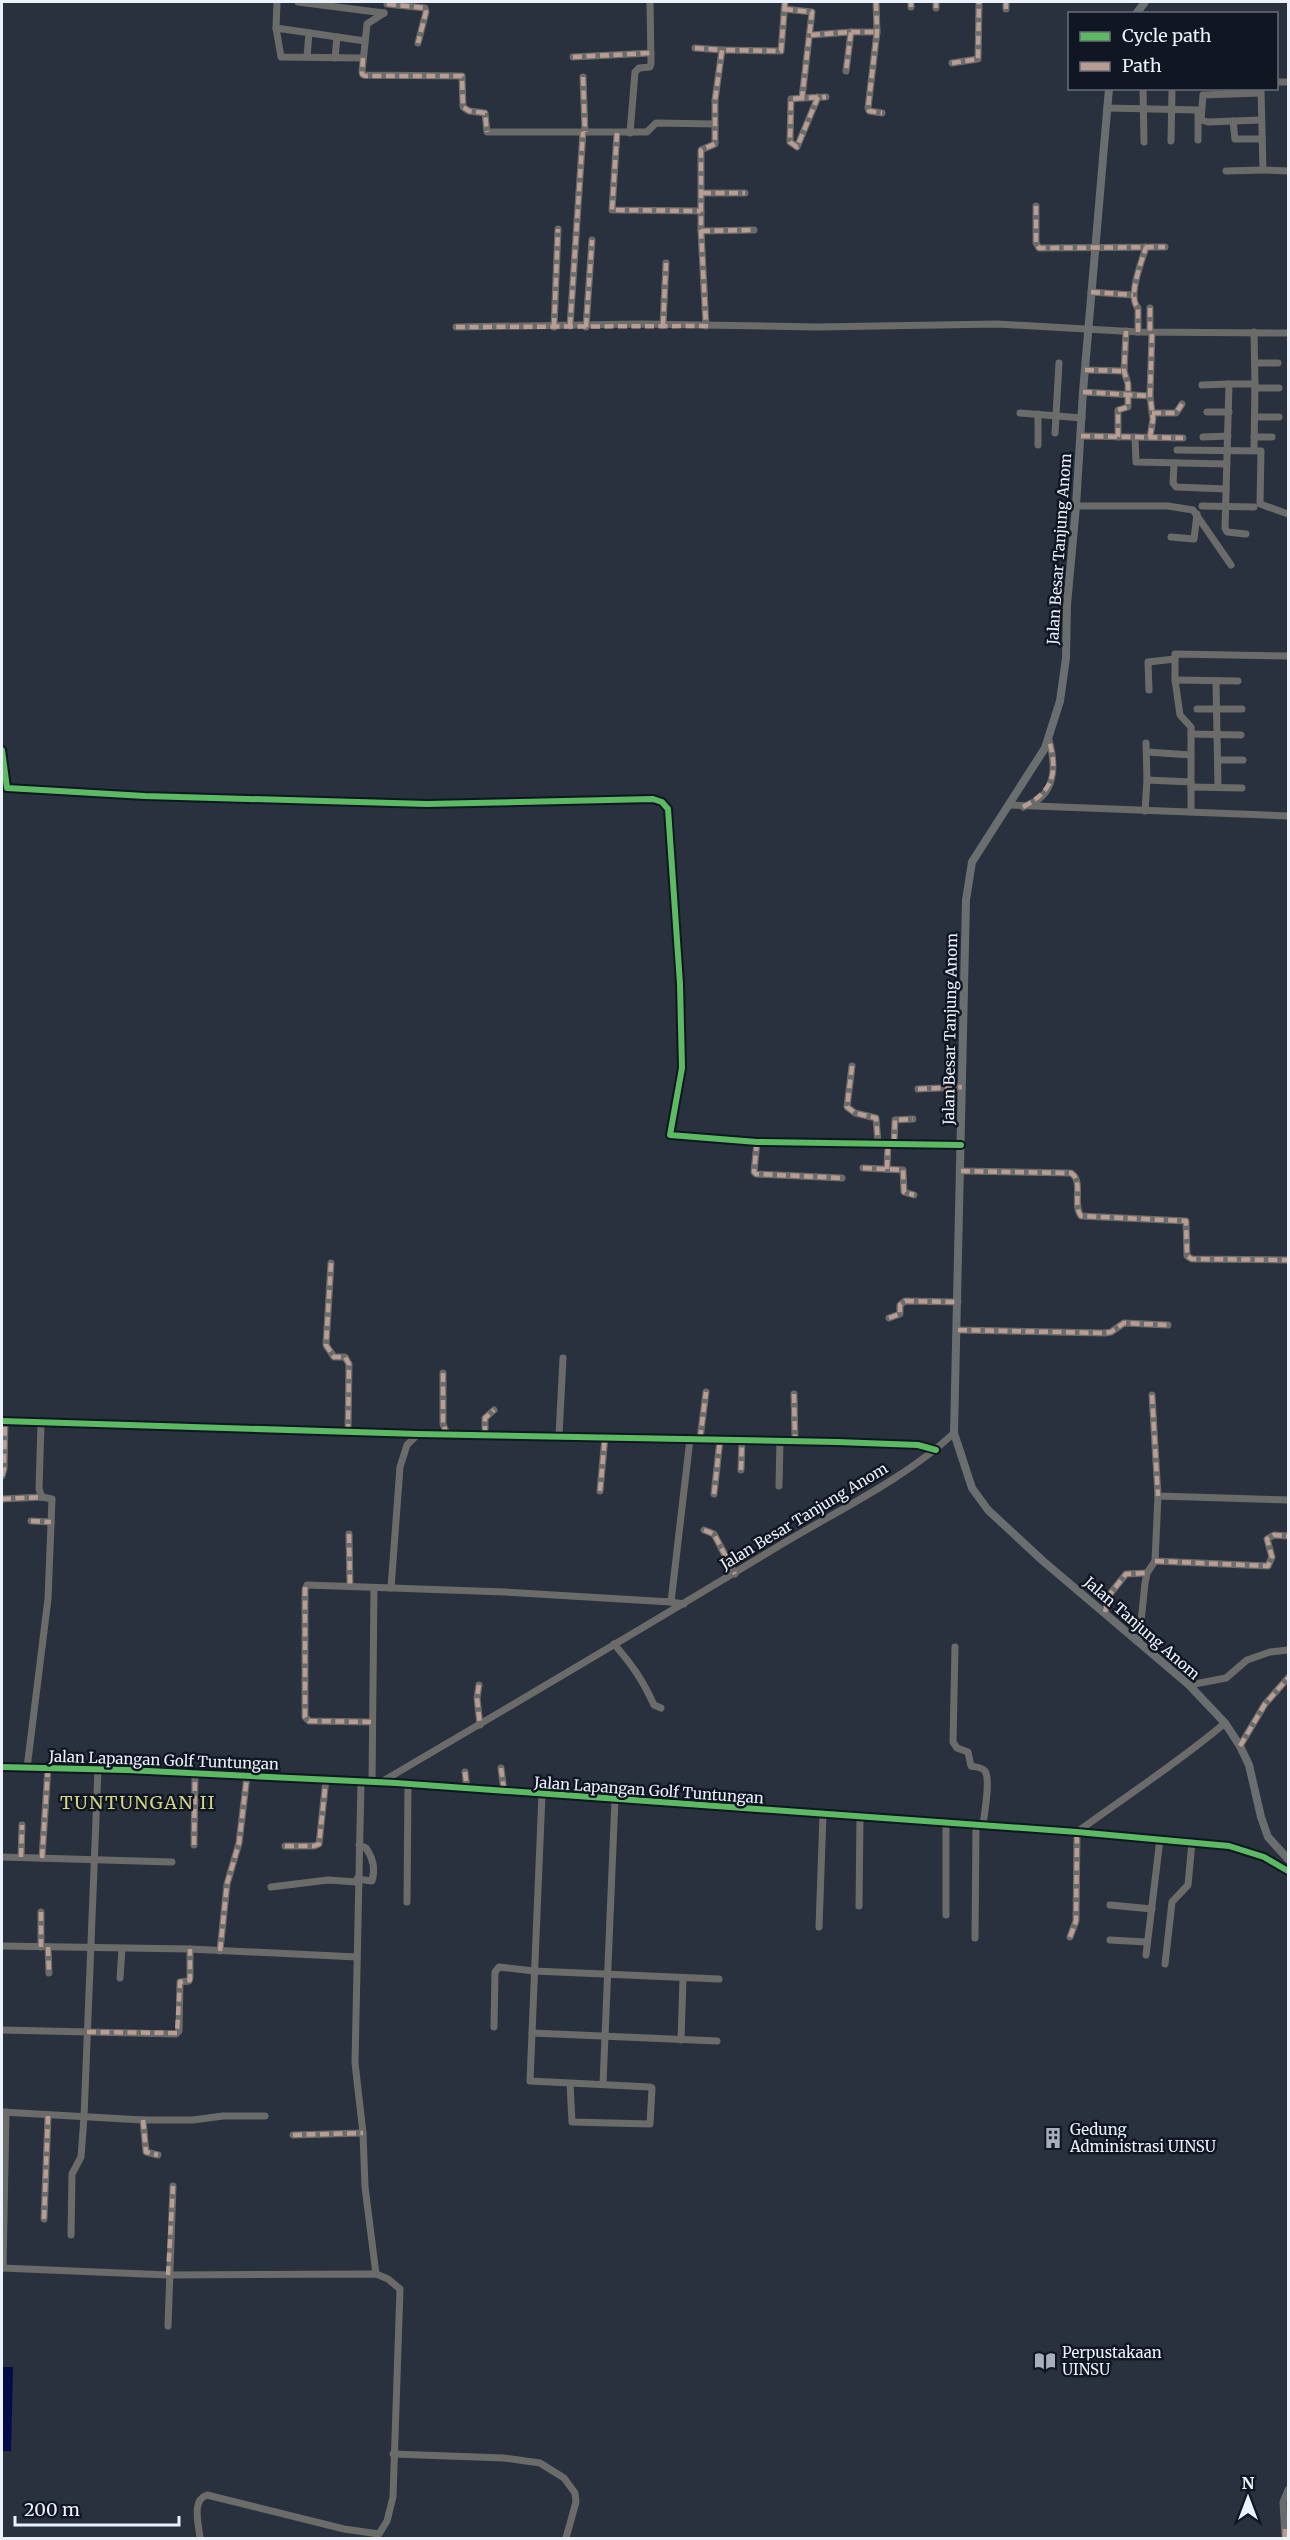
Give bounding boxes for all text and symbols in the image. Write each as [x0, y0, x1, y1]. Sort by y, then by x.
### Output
legend [1068, 12, 1278, 90]
text: Cycle path [1122, 24, 1212, 47]
text: Path [1122, 54, 1162, 77]
street label: Jalan Besar Tanjung Anom [1043, 453, 1075, 646]
street label: Jalan Besar Tanjung Anom [939, 933, 961, 1126]
street label: Jalan Besar Tanjung Anom [716, 1458, 891, 1574]
street label: Jalan Tanjung Anom [1079, 1572, 1204, 1684]
street label: Jalan Lapangan Golf Tuntungan [48, 1746, 279, 1774]
street label: Jalan Lapangan Golf Tuntungan [533, 1772, 764, 1808]
district label: TUNTUNGAN II [60, 1791, 216, 1814]
place label: Gedung Administrasi UINSU [1069, 2120, 1216, 2156]
building icon: Gedung Administrasi UINSU [1041, 2126, 1065, 2150]
place label: Perpustakaan UINSU [1062, 2343, 1162, 2379]
library icon: Perpustakaan UINSU [1033, 2349, 1057, 2373]
north arrow [1218, 2468, 1278, 2528]
text: N [1242, 2473, 1255, 2493]
scale bar [15, 2489, 178, 2527]
text: 200 m [24, 2498, 80, 2521]

